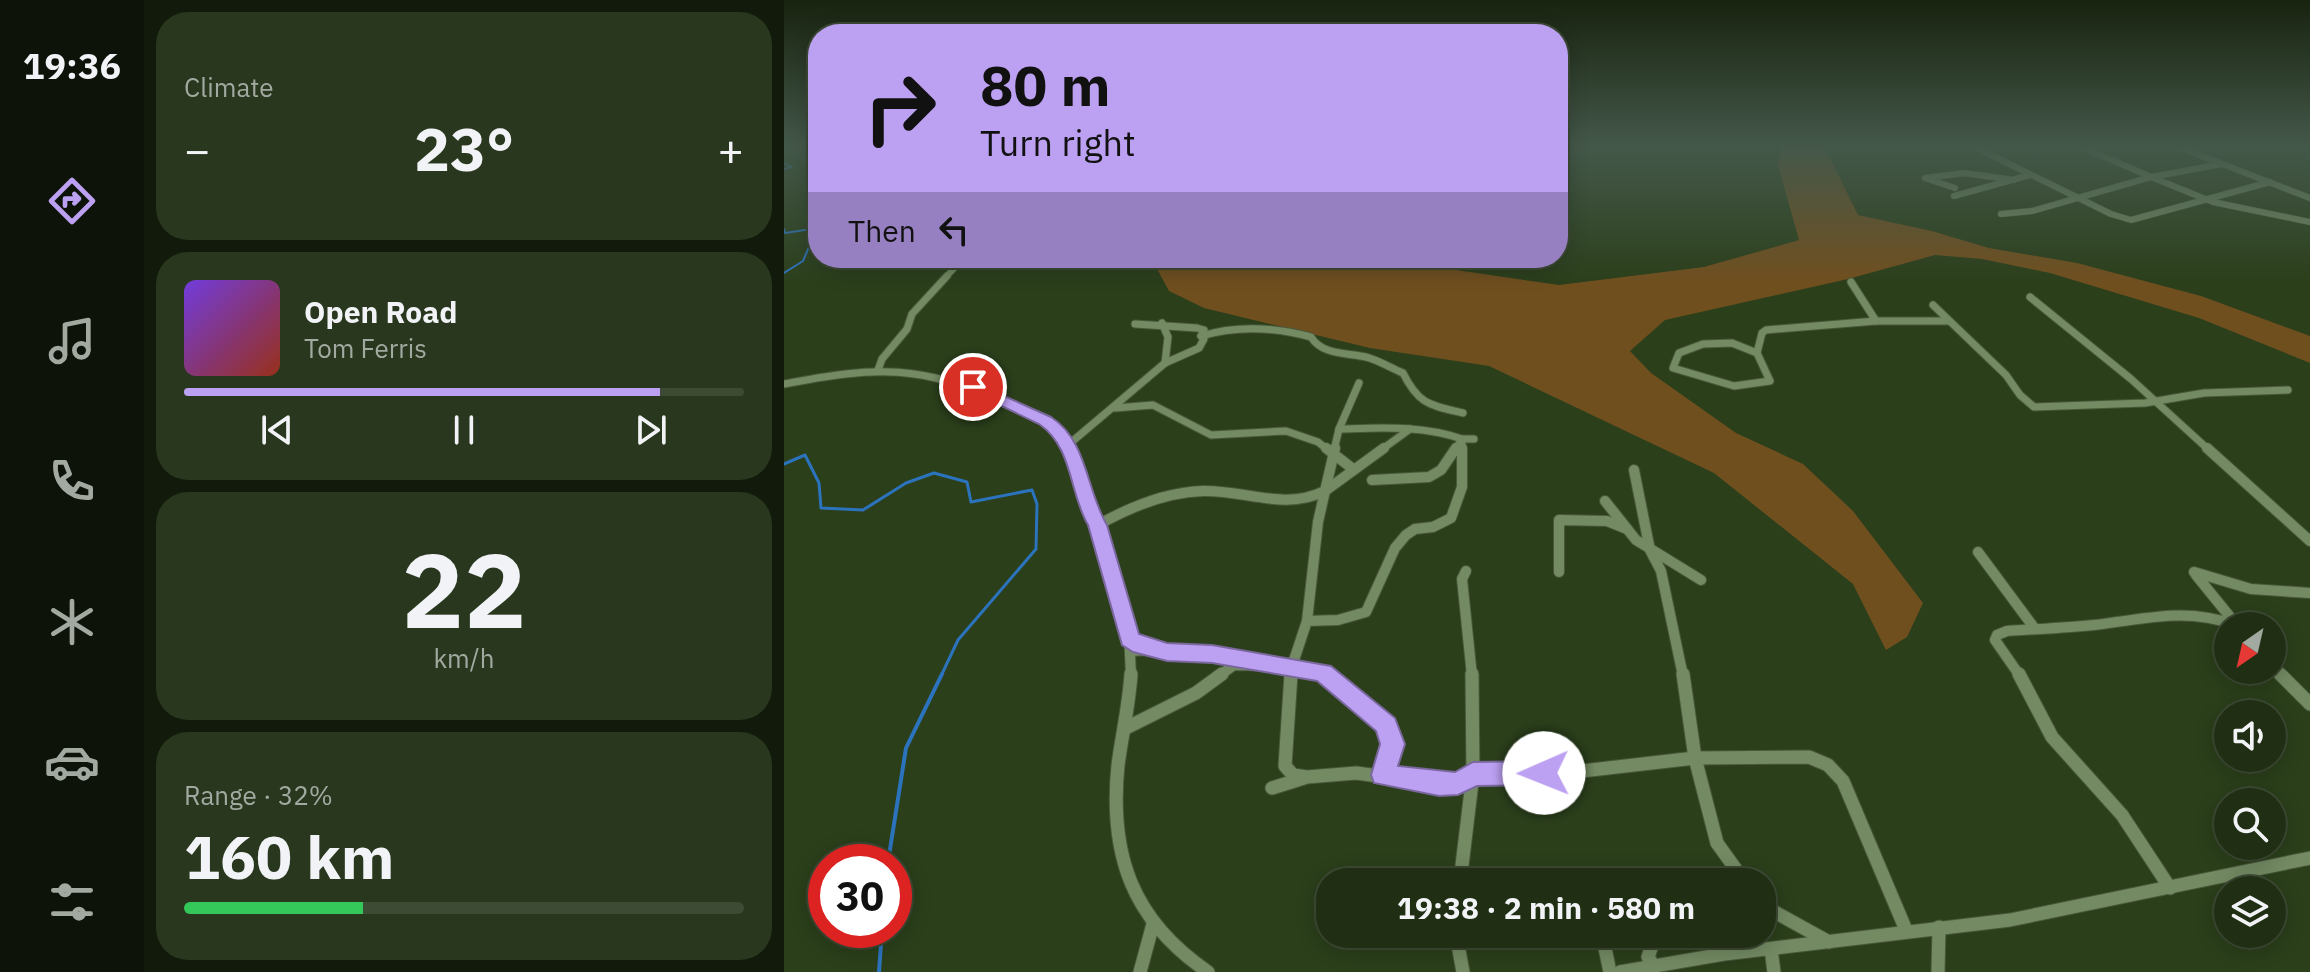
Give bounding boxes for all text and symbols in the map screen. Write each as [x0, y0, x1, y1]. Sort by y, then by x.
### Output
text: 19:36 [23, 42, 121, 89]
text: 80 m [980, 49, 1110, 121]
icon: right [848, 56, 952, 160]
text: Climate [184, 70, 274, 104]
text: 23° [414, 109, 514, 188]
text: Turn right [980, 119, 1136, 166]
text: − [184, 121, 210, 178]
text: + [718, 121, 744, 178]
icon: directions [44, 173, 100, 229]
icon: left [932, 208, 976, 252]
text: Then [848, 211, 916, 250]
text: Open Road [304, 292, 457, 331]
icon: music [44, 313, 100, 369]
text: Tom Ferris [304, 331, 427, 365]
pin [939, 353, 1007, 421]
icon: arrive [951, 365, 995, 409]
icon: previous [255, 408, 299, 452]
icon: pause [442, 408, 486, 452]
icon: next [629, 408, 673, 452]
icon: phone [44, 453, 100, 509]
text: 22 [402, 521, 526, 657]
icon: climate [44, 594, 100, 650]
north arrow [2214, 612, 2286, 684]
map controls [2214, 612, 2286, 948]
text: km/h [433, 641, 495, 675]
button: sound [2214, 700, 2286, 772]
position arrow [1502, 731, 1586, 815]
icon: car [44, 734, 100, 790]
text: Range · 32% [184, 778, 333, 812]
button: search [2214, 788, 2286, 860]
text: 160 km [184, 817, 394, 896]
speed limit sign: 30 [808, 844, 912, 948]
icon: filters [44, 874, 100, 930]
button: layers [2214, 876, 2286, 948]
text: 19:38 · 2 min · 580 m [1397, 888, 1695, 927]

